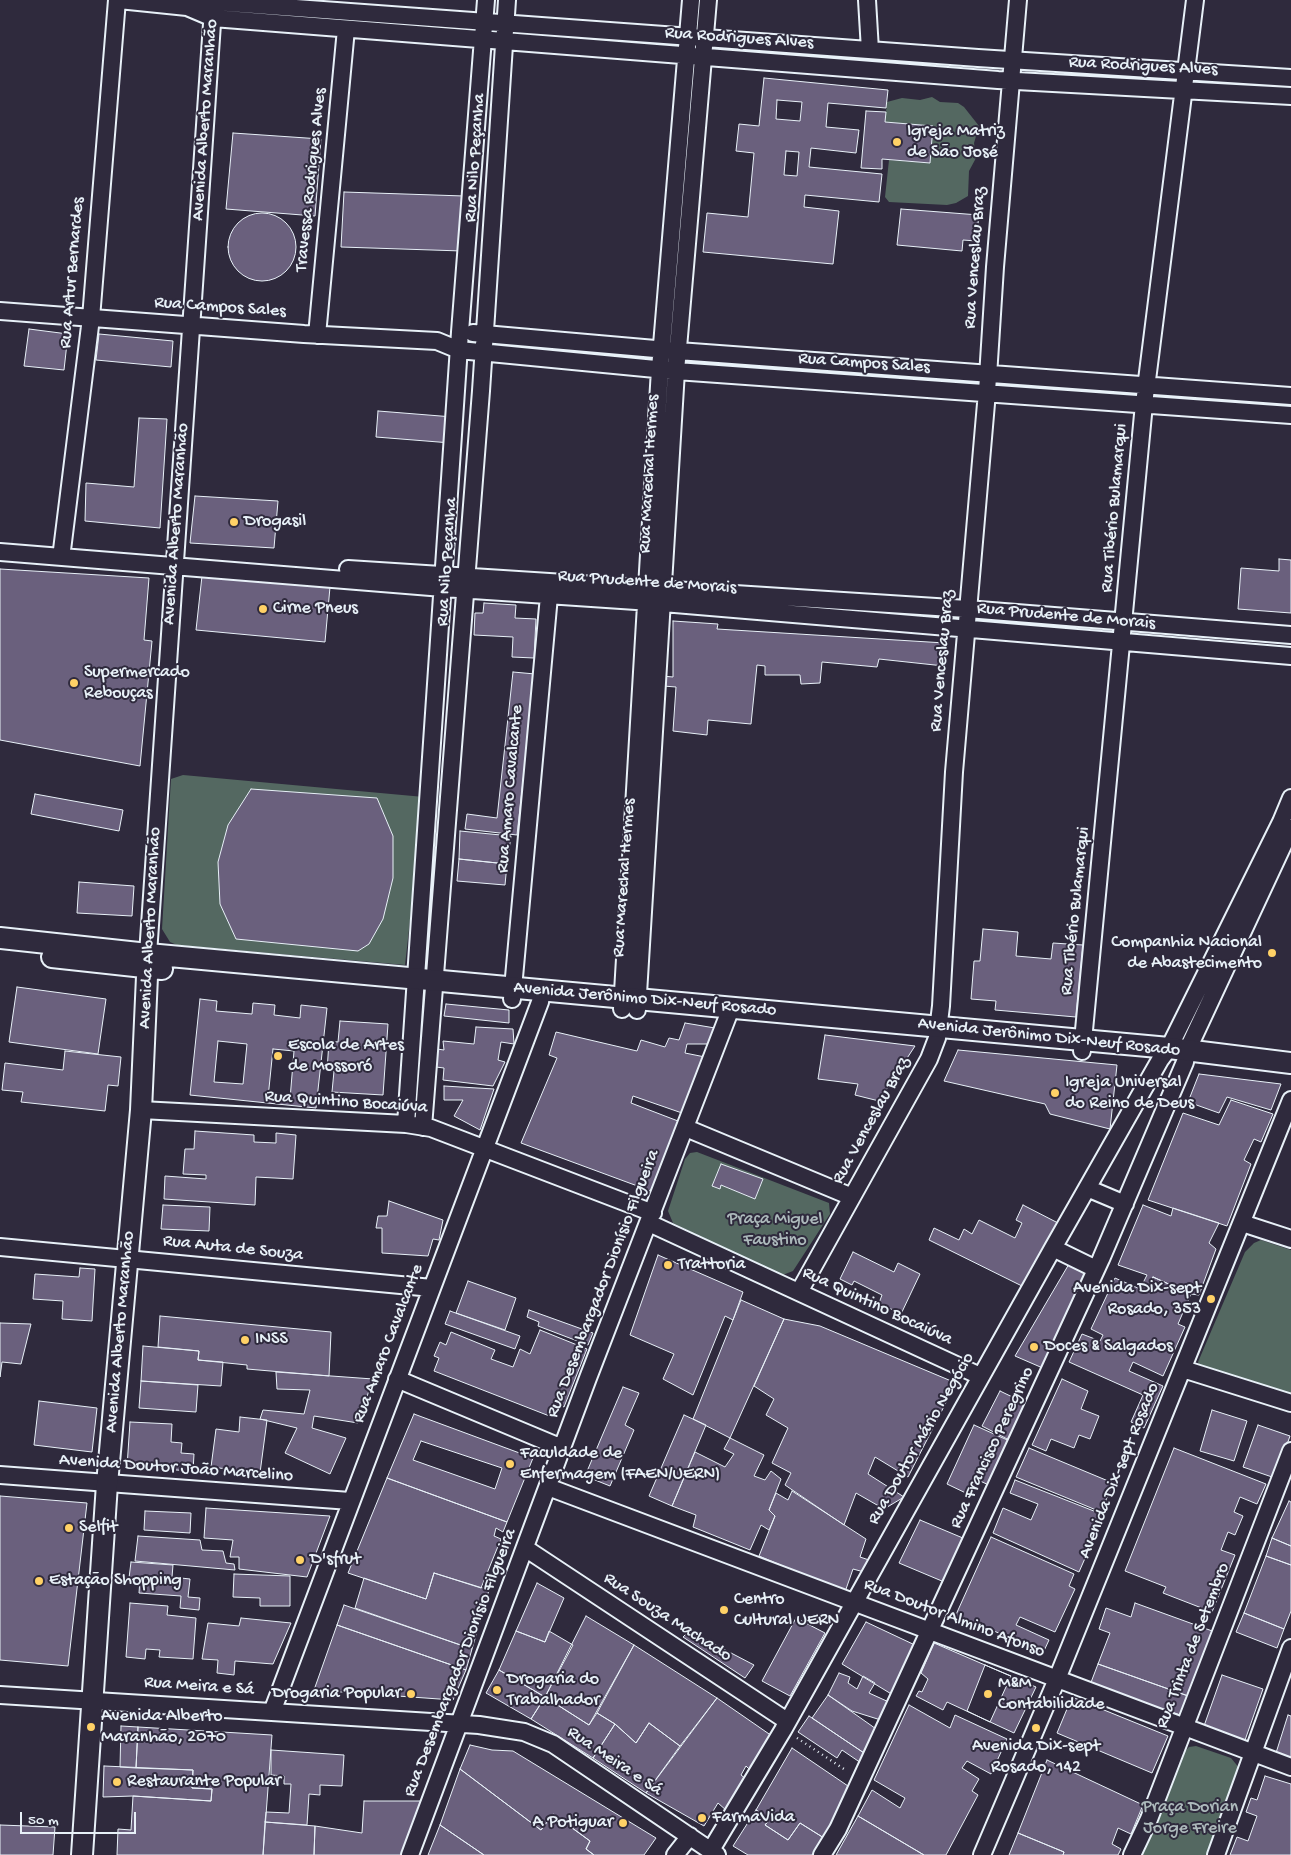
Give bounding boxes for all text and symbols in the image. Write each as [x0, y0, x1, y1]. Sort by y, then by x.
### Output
street label: Avenida Alberto Maranhão [188, 18, 224, 222]
street label: Rua Rodrigues Alves [664, 23, 814, 55]
street label: Rua Rodrigues Alves [1068, 52, 1218, 82]
street label: Travessa Rodrigues Alves [292, 87, 332, 273]
street label: Rua Nilo Peçanha [461, 93, 491, 223]
place label: Igreja Matriz de São José [907, 121, 1005, 163]
marker: Igreja Matriz de São José [891, 136, 903, 148]
street label: Rua Venceslau Braz [960, 186, 992, 330]
street label: Rua Artur Bernardes [56, 196, 90, 350]
street label: Rua Campos Sales [153, 293, 287, 323]
street label: Rua Campos Sales [797, 349, 931, 379]
street label: Rua Marechal Hermes [635, 394, 665, 554]
street label: Avenida Alberto Maranhão [159, 422, 195, 626]
street label: Rua Tibério Bulamarqui [1097, 423, 1133, 593]
street label: Rua Nilo Peçanha [433, 497, 463, 627]
place label: Drogasil [244, 511, 306, 533]
marker: Drogasil [228, 516, 240, 528]
street label: Rua Prudente de Morais [557, 566, 737, 600]
street label: Rua Venceslau Braz [926, 589, 960, 733]
place label: Cirne Pneus [273, 598, 358, 620]
street label: Rua Prudente de Morais [976, 598, 1156, 636]
marker: Cirne Pneus [257, 603, 269, 615]
place label: Supermercado Rebouças [84, 662, 190, 704]
marker: Supermercado Rebouças [68, 677, 80, 689]
street label: Rua Amaro Cavalcante [493, 704, 529, 874]
street label: Rua Marechal Hermes [609, 798, 641, 958]
street label: Avenida Alberto Maranhão [135, 826, 167, 1030]
street label: Rua Tibério Bulamarqui [1056, 826, 1096, 996]
place label: Companhia Nacional de Abastecimento [1111, 932, 1262, 974]
marker: Companhia Nacional de Abastecimento [1266, 947, 1278, 959]
street label: Avenida Jerônimo Dix-Neuf Rosado [513, 978, 777, 1022]
street label: Avenida Jerônimo Dix-Neuf Rosado [917, 1013, 1181, 1063]
place label: Escola de Artes de Mossoró [288, 1035, 404, 1078]
marker: Escola de Artes de Mossoró [272, 1050, 284, 1062]
street label: Rua Venceslau Braz [828, 1054, 916, 1188]
place label: Igreja Universal do Reino de Deus [1065, 1072, 1194, 1114]
street label: Rua Quintino Bocaiúva [264, 1087, 428, 1119]
marker: Igreja Universal do Reino de Deus [1049, 1087, 1061, 1099]
street label: Rua Desembargador Dionísio Filgueira [543, 1147, 665, 1421]
park label: Praça Miguel Faustino [727, 1209, 823, 1252]
street label: Avenida Alberto Maranhão [101, 1230, 141, 1434]
street label: Rua Auta de Souza [162, 1231, 304, 1267]
place label: Trattoria [678, 1254, 746, 1276]
marker: Trattoria [662, 1259, 674, 1271]
street label: Rua Amaro Cavalcante [349, 1262, 429, 1426]
street label: Rua Quintino Bocaiúva [798, 1263, 956, 1351]
place label: Avenida Dix-sept Rosado, 353 [1073, 1278, 1201, 1320]
marker: Avenida Dix-sept Rosado, 353 [1205, 1293, 1217, 1305]
place label: INSS [255, 1329, 288, 1351]
marker: INSS [239, 1334, 251, 1346]
place label: Doces & Salgados [1044, 1336, 1173, 1358]
marker: Doces & Salgados [1028, 1341, 1040, 1353]
street label: Rua Doutor Mário Negócio [864, 1349, 980, 1529]
street label: Rua Francisco Peregrino [946, 1364, 1040, 1532]
street label: Avenida Dix-sept Rosado [1075, 1380, 1165, 1562]
place label: Faculdade de Enfermagem (FAEN/UERN) [520, 1443, 720, 1486]
street label: Avenida Doutor João Marcelino [58, 1450, 294, 1488]
marker: Faculdade de Enfermagem (FAEN/UERN) [504, 1458, 516, 1470]
place label: Selfit [79, 1517, 117, 1539]
marker: Selfit [63, 1522, 75, 1534]
street label: Rua Desembargador Dionísio Filgueira [400, 1526, 522, 1800]
place label: D'sfrut [310, 1549, 361, 1571]
marker: D'sfrut [294, 1554, 306, 1566]
street label: Rua Trinta de Setembro [1152, 1560, 1236, 1732]
street label: Rua Souza Machado [599, 1568, 735, 1668]
place label: Estação Shopping [49, 1570, 182, 1592]
street label: Rua Doutor Almino Afonso [860, 1574, 1048, 1664]
marker: Estação Shopping [33, 1575, 45, 1587]
place label: Centro Cultural UERN [734, 1589, 839, 1632]
marker: Centro Cultural UERN [718, 1604, 730, 1616]
place label: Drogaria do Trabalhador [507, 1669, 600, 1712]
street label: Rua Meira e Sá [143, 1672, 255, 1702]
place label: M&M Contabilidade [998, 1673, 1105, 1716]
place label: Drogaria Popular [272, 1683, 401, 1705]
marker: Drogaria do Trabalhador [491, 1684, 503, 1696]
marker: Drogaria Popular [405, 1688, 417, 1700]
marker: M&M Contabilidade [982, 1688, 994, 1700]
place label: Avenida Alberto Maranhão, 2070 [101, 1706, 226, 1748]
marker: Avenida Alberto Maranhão, 2070 [85, 1721, 97, 1733]
street label: Rua Meira e Sá [562, 1722, 666, 1802]
marker: Avenida Dix-sept Rosado, 142 [1030, 1722, 1042, 1734]
place label: Avenida Dix-sept Rosado, 142 [972, 1736, 1100, 1778]
place label: Restaurante Popular [127, 1771, 281, 1793]
marker: Restaurante Popular [111, 1776, 123, 1788]
park label: Praça Dorian Jorge Freire [1142, 1797, 1238, 1840]
scale bar [22, 1802, 139, 1834]
place label: FarmaVida [712, 1807, 795, 1829]
text: 50 m [28, 1812, 59, 1830]
place label: A Potiguar [533, 1812, 613, 1834]
marker: FarmaVida [696, 1812, 708, 1824]
marker: A Potiguar [617, 1817, 629, 1829]

